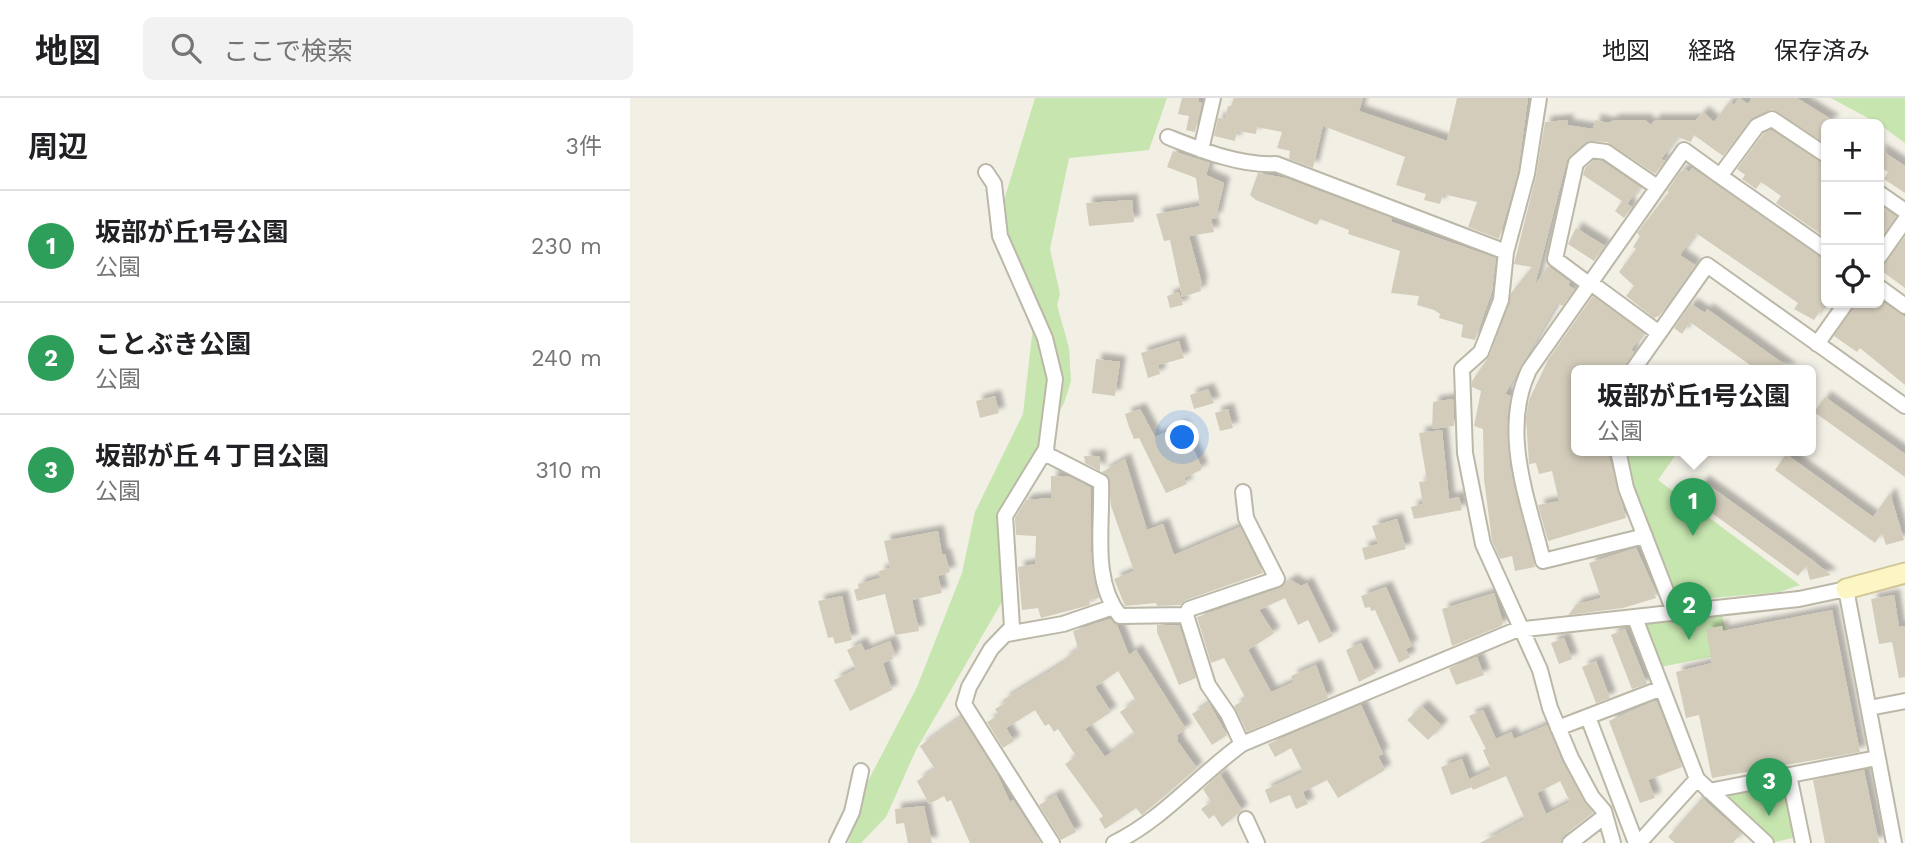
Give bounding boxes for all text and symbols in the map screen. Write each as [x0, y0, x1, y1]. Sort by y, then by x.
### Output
search box [143, 17, 633, 80]
icon: search [167, 29, 205, 67]
text: 地図 [35, 31, 101, 70]
text: ここで検索 [223, 36, 353, 66]
text: 地図 [1602, 37, 1650, 65]
text: 経路 [1688, 37, 1736, 65]
text: 保存済み [1774, 37, 1870, 65]
map controls [1821, 119, 1884, 308]
button: + [1821, 119, 1884, 182]
text: 周辺 [28, 129, 88, 164]
text: 3件 [566, 133, 602, 160]
button: − [1821, 182, 1884, 245]
text: 坂部が丘1号公園 [95, 217, 288, 247]
text: 1 [46, 233, 56, 260]
text: 230 m [531, 233, 602, 260]
button: locate [1821, 245, 1884, 308]
text: 公園 [95, 254, 141, 281]
text: ことぶき公園 [95, 329, 251, 359]
text: 2 [44, 345, 58, 372]
text: 240 m [531, 345, 602, 372]
popup [1571, 365, 1816, 456]
text: 公園 [95, 366, 141, 393]
text: 坂部が丘1号公園 [1597, 381, 1790, 411]
text: 公園 [1597, 418, 1643, 445]
your location [1165, 420, 1199, 454]
text: 坂部が丘４丁目公園 [95, 441, 329, 471]
text: 3 [44, 457, 58, 484]
text: 310 m [536, 457, 602, 484]
text: 公園 [95, 478, 141, 505]
pin: 1 [1670, 478, 1716, 536]
pin: 2 [1666, 582, 1712, 640]
pin: 3 [1746, 758, 1792, 816]

